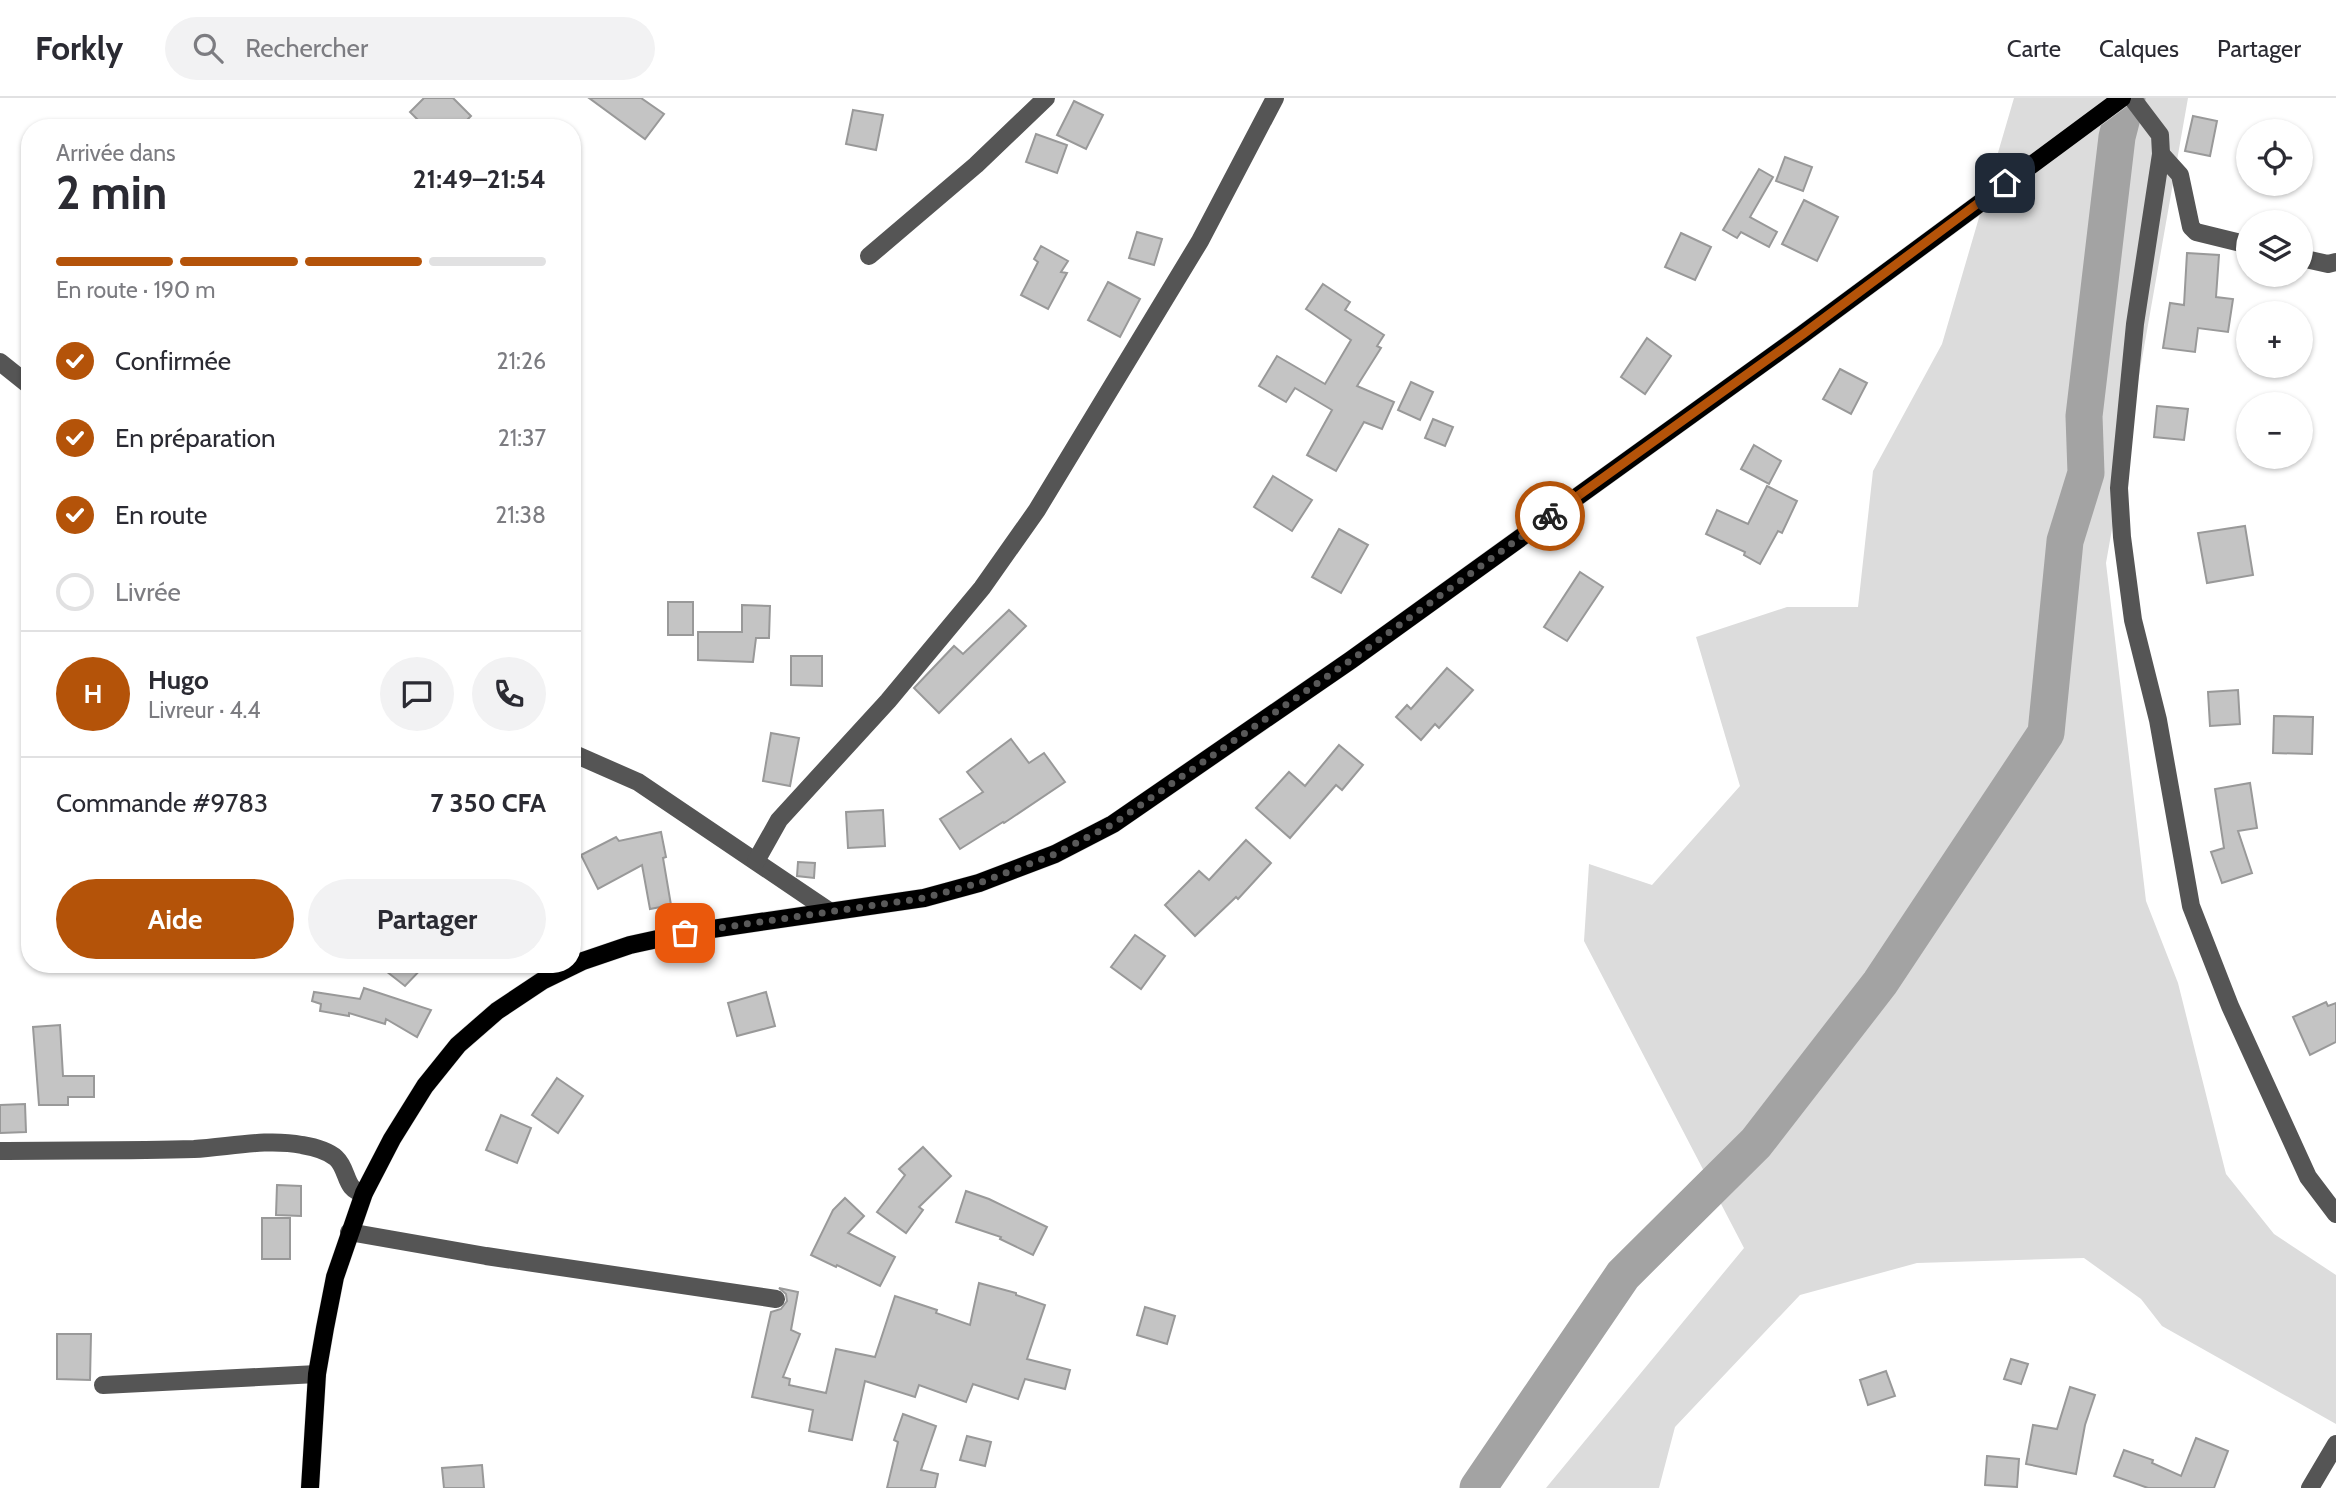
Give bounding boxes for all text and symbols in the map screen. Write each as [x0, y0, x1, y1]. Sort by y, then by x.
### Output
search box [165, 17, 655, 80]
text: Forkly [35, 28, 123, 68]
icon: search [189, 29, 227, 67]
text: Rechercher [245, 32, 368, 64]
text: Carte [2007, 34, 2061, 63]
text: Calques [2099, 34, 2179, 63]
text: Partager [2217, 34, 2301, 63]
map controls [2236, 119, 2313, 469]
button: locate [2236, 119, 2313, 196]
text: Arrivée dans [56, 139, 176, 167]
pin [1975, 153, 2035, 213]
text: 21:49–21:54 [413, 163, 546, 195]
icon: home [1986, 164, 2024, 202]
text: 2 min [56, 165, 167, 221]
button: layers [2236, 210, 2313, 287]
text: En route · 190 m [56, 276, 215, 304]
button: + [2236, 301, 2313, 378]
icon: check [56, 342, 94, 380]
text: Confirmée [115, 345, 231, 377]
text: 21:26 [497, 347, 546, 375]
button: − [2236, 392, 2313, 469]
icon: check [56, 419, 94, 457]
text: En préparation [115, 422, 276, 454]
text: 21:37 [498, 424, 546, 452]
courier [1515, 481, 1585, 551]
icon: check [56, 496, 94, 534]
icon: bike [1531, 497, 1569, 535]
text: En route [115, 499, 207, 531]
text: 21:38 [495, 501, 546, 529]
text: Livrée [115, 576, 181, 608]
button: chat [380, 657, 454, 731]
button: phone [472, 657, 546, 731]
text: Hugo [148, 664, 209, 696]
text: H [84, 678, 102, 710]
text: Livreur · 4.4 [148, 696, 261, 724]
text: Commande #9783 [56, 787, 268, 819]
text: 7 350 CFA [430, 787, 546, 819]
button: Aide [56, 879, 294, 959]
button: Partager [308, 879, 546, 959]
pin [655, 903, 715, 963]
icon: bag [666, 914, 704, 952]

